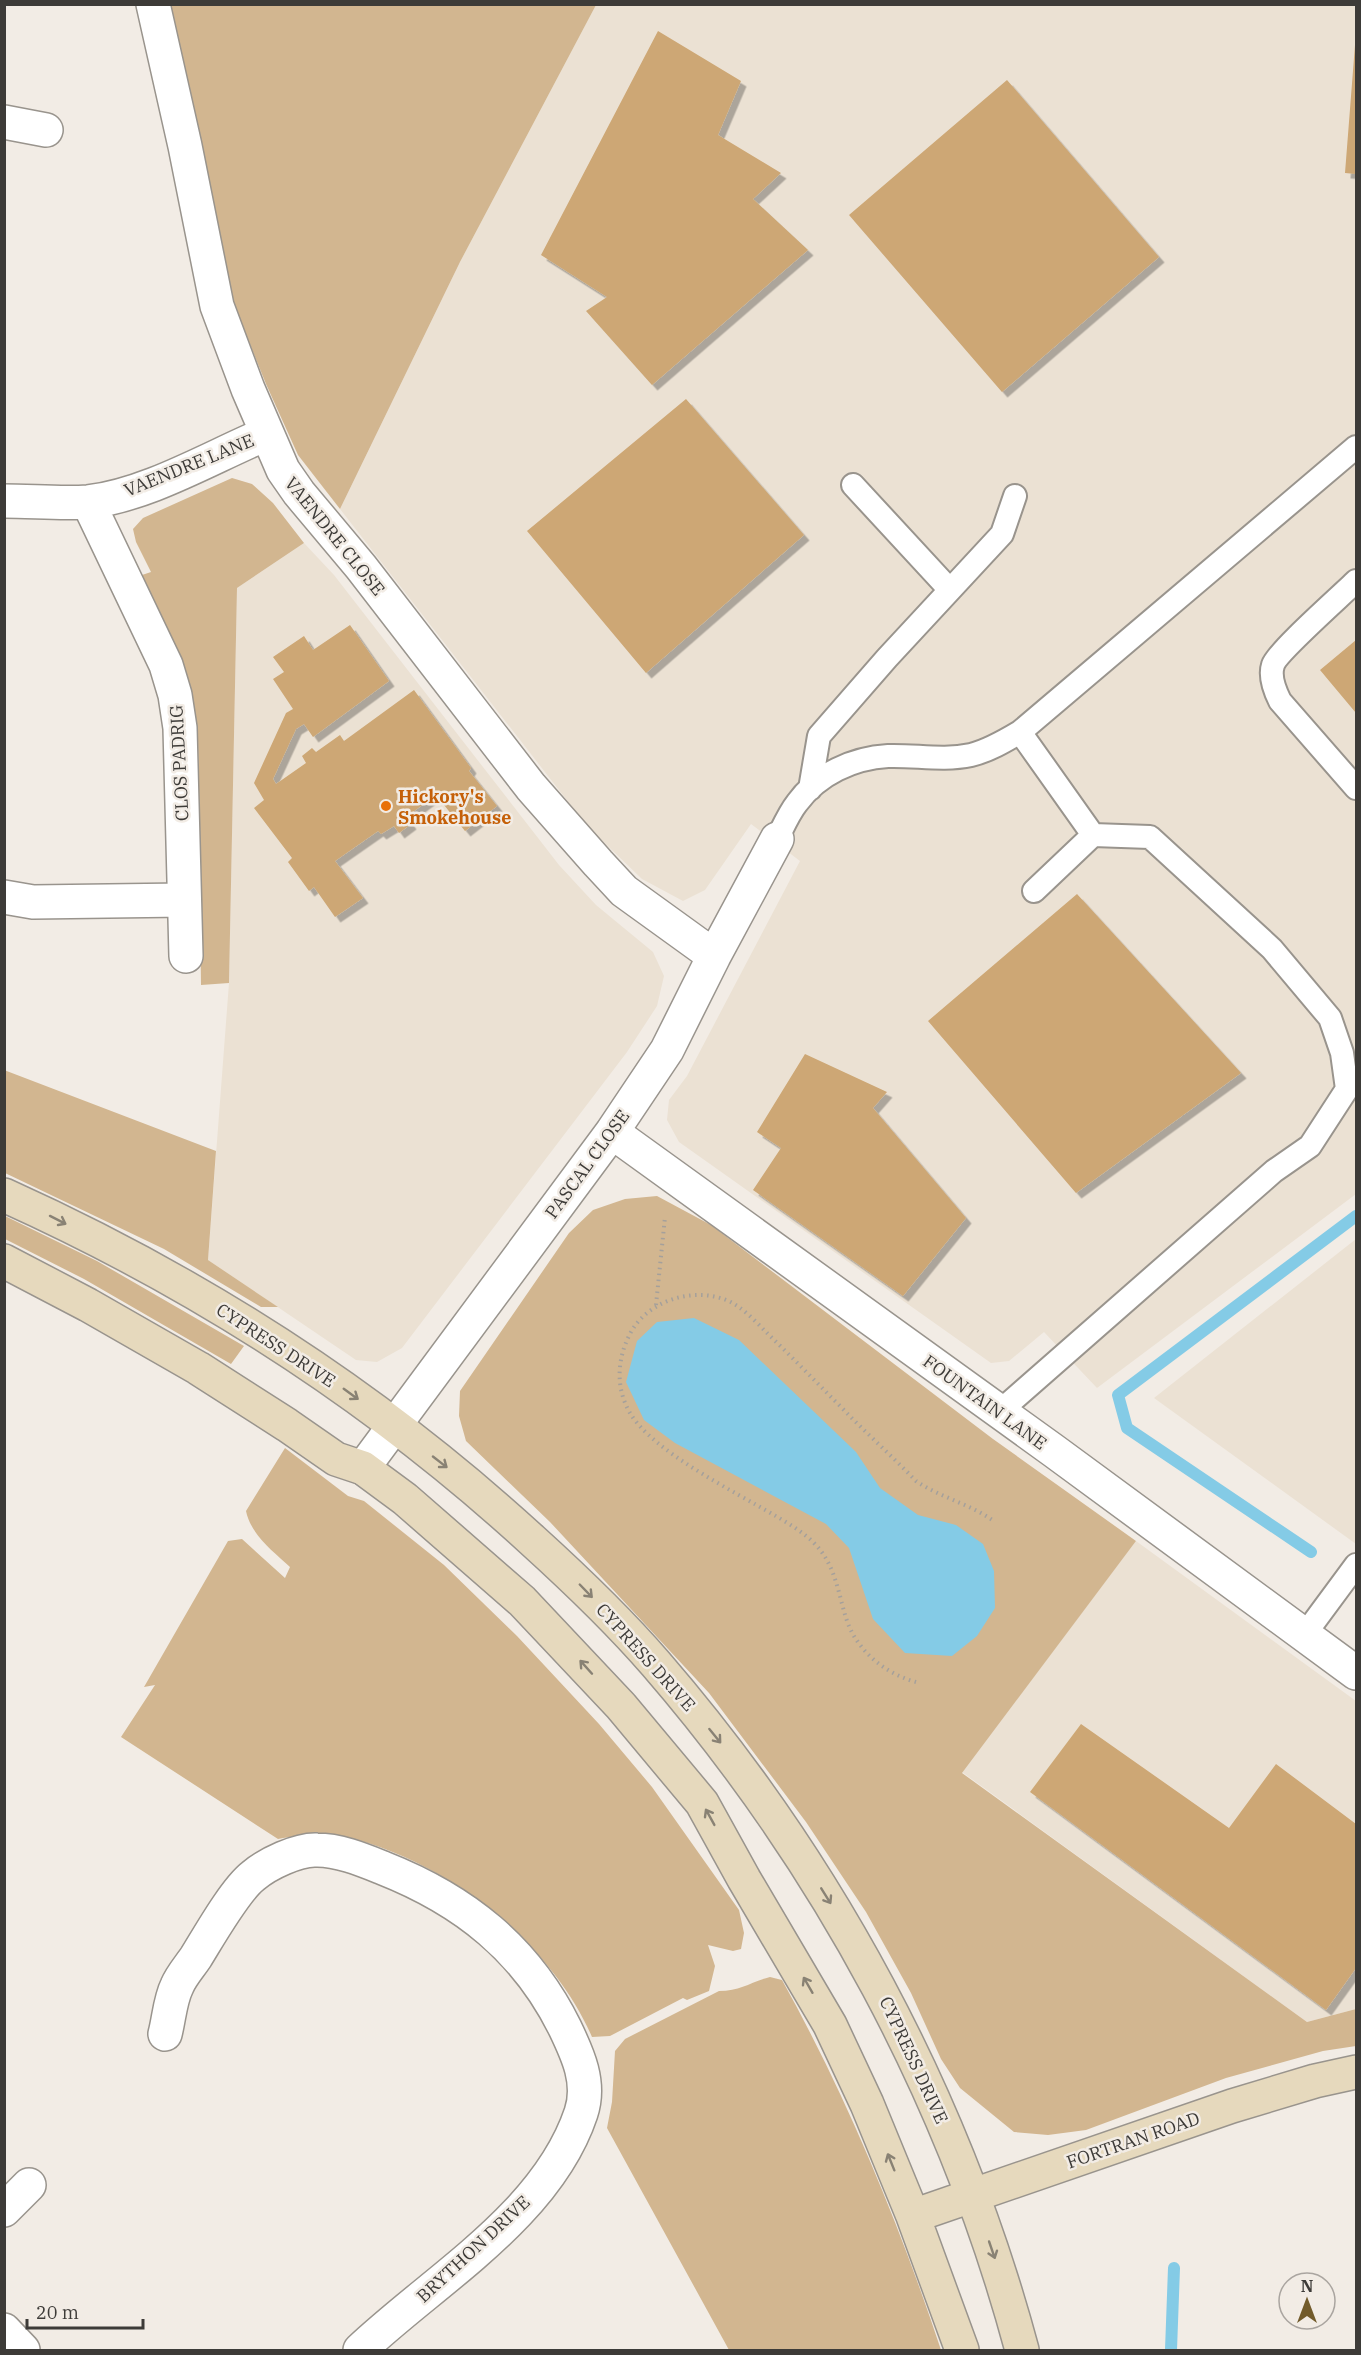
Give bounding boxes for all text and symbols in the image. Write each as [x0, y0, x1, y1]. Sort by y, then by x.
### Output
street label: VAENDRE LANE [121, 428, 257, 502]
street label: VAENDRE CLOSE [280, 472, 390, 600]
street label: CLOS PADRIG [164, 704, 194, 822]
place label: Hickory's Smokehouse [398, 785, 511, 829]
marker: Hickory's Smokehouse [379, 799, 393, 813]
street label: PASCAL CLOSE [540, 1105, 634, 1223]
one-way arrow [48, 1215, 66, 1226]
street label: CYPRESS DRIVE [212, 1298, 340, 1392]
street label: FOUNTAIN LANE [919, 1349, 1051, 1455]
one-way arrow [343, 1388, 359, 1400]
one-way arrow [432, 1455, 448, 1468]
one-way arrow [579, 1583, 593, 1598]
street label: CYPRESS DRIVE [591, 1598, 701, 1716]
one-way arrow [579, 1660, 593, 1675]
one-way arrow [709, 1728, 722, 1744]
one-way arrow [704, 1809, 716, 1826]
one-way arrow [820, 1888, 833, 1905]
one-way arrow [802, 1977, 813, 1995]
street label: CYPRESS DRIVE [874, 1993, 954, 2127]
street label: FORTRAN ROAD [1063, 2106, 1203, 2174]
one-way arrow [885, 2153, 896, 2171]
street label: BRYTHON DRIVE [412, 2191, 534, 2307]
one-way arrow [987, 2240, 998, 2259]
north arrow [1277, 2271, 1337, 2331]
text: N [1301, 2276, 1313, 2296]
scale bar [27, 2292, 142, 2330]
text: 20 m [36, 2301, 79, 2324]

